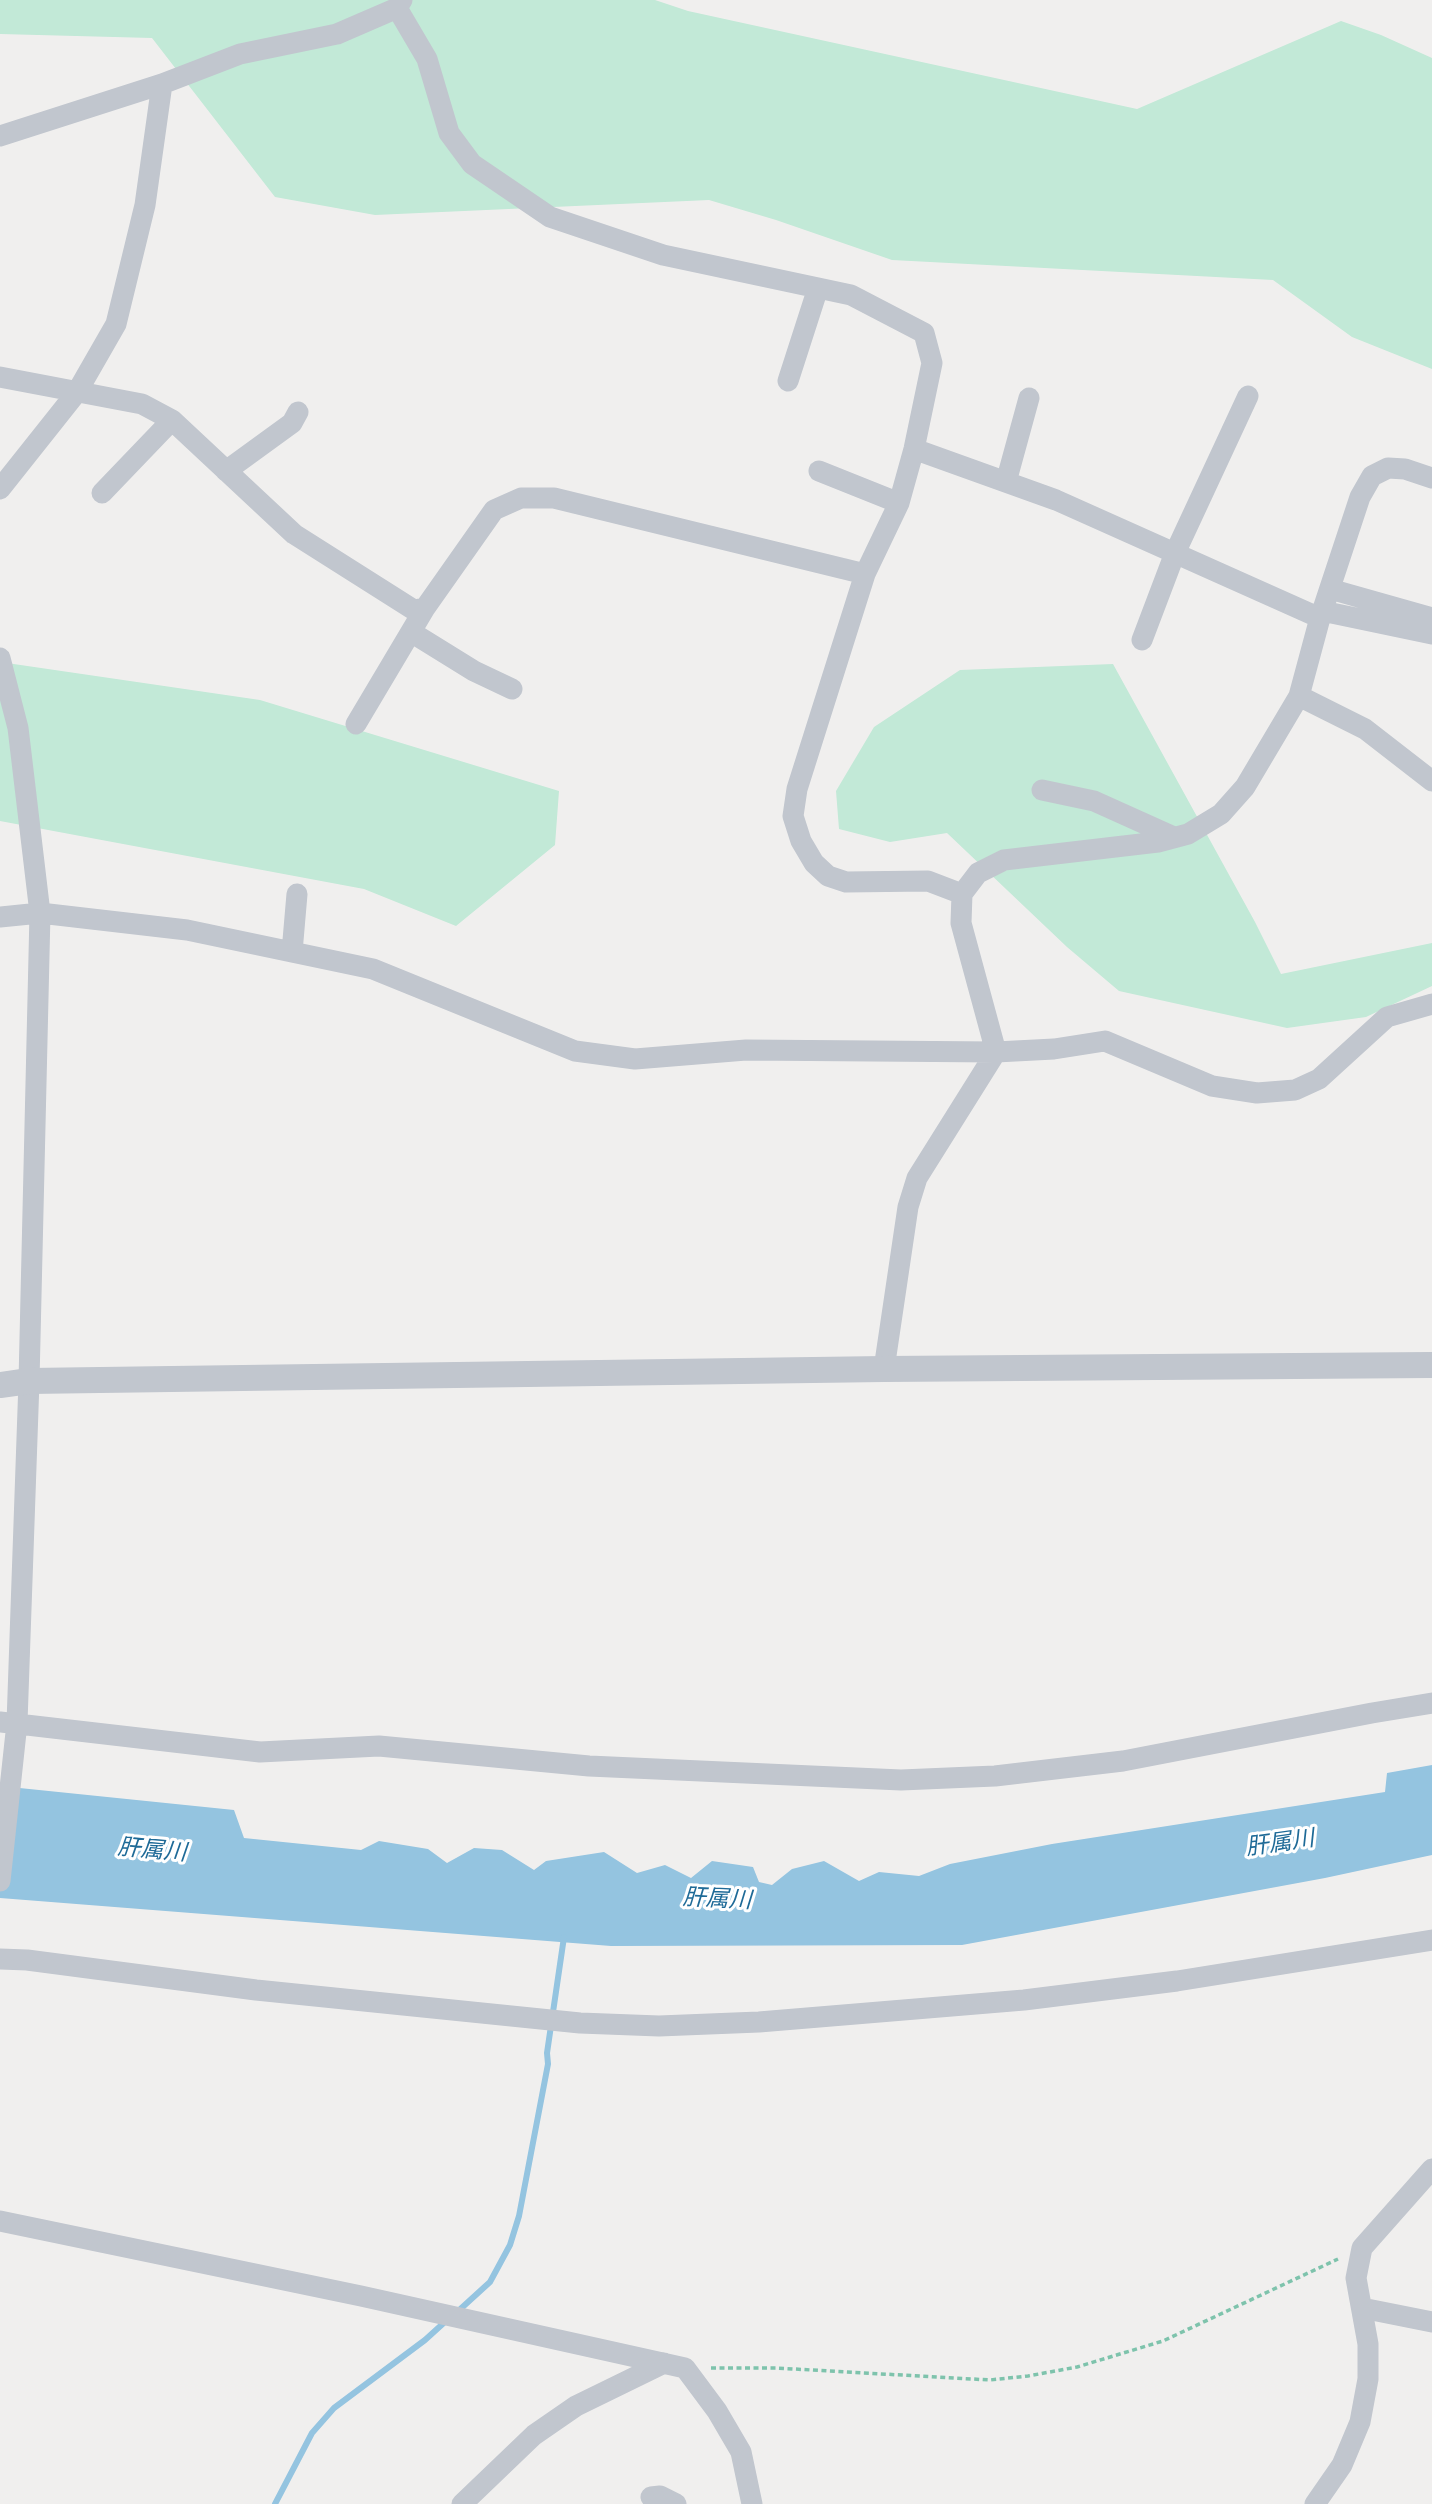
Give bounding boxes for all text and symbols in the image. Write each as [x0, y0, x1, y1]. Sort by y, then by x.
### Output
water label: 肝属川 [1244, 1826, 1316, 1862]
water label: 肝属川 [116, 1834, 188, 1868]
water label: 肝属川 [682, 1884, 752, 1916]

